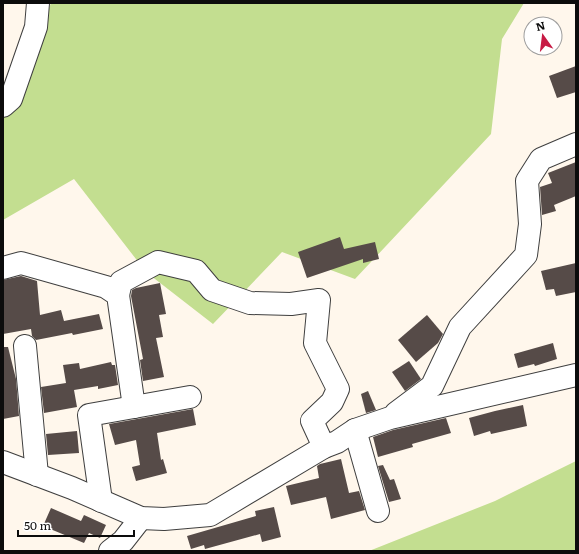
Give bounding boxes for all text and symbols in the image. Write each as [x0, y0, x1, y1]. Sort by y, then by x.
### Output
north arrow [523, 16, 563, 56]
text: N [534, 16, 547, 34]
scale bar [18, 512, 134, 538]
text: 50 m [24, 516, 51, 534]

